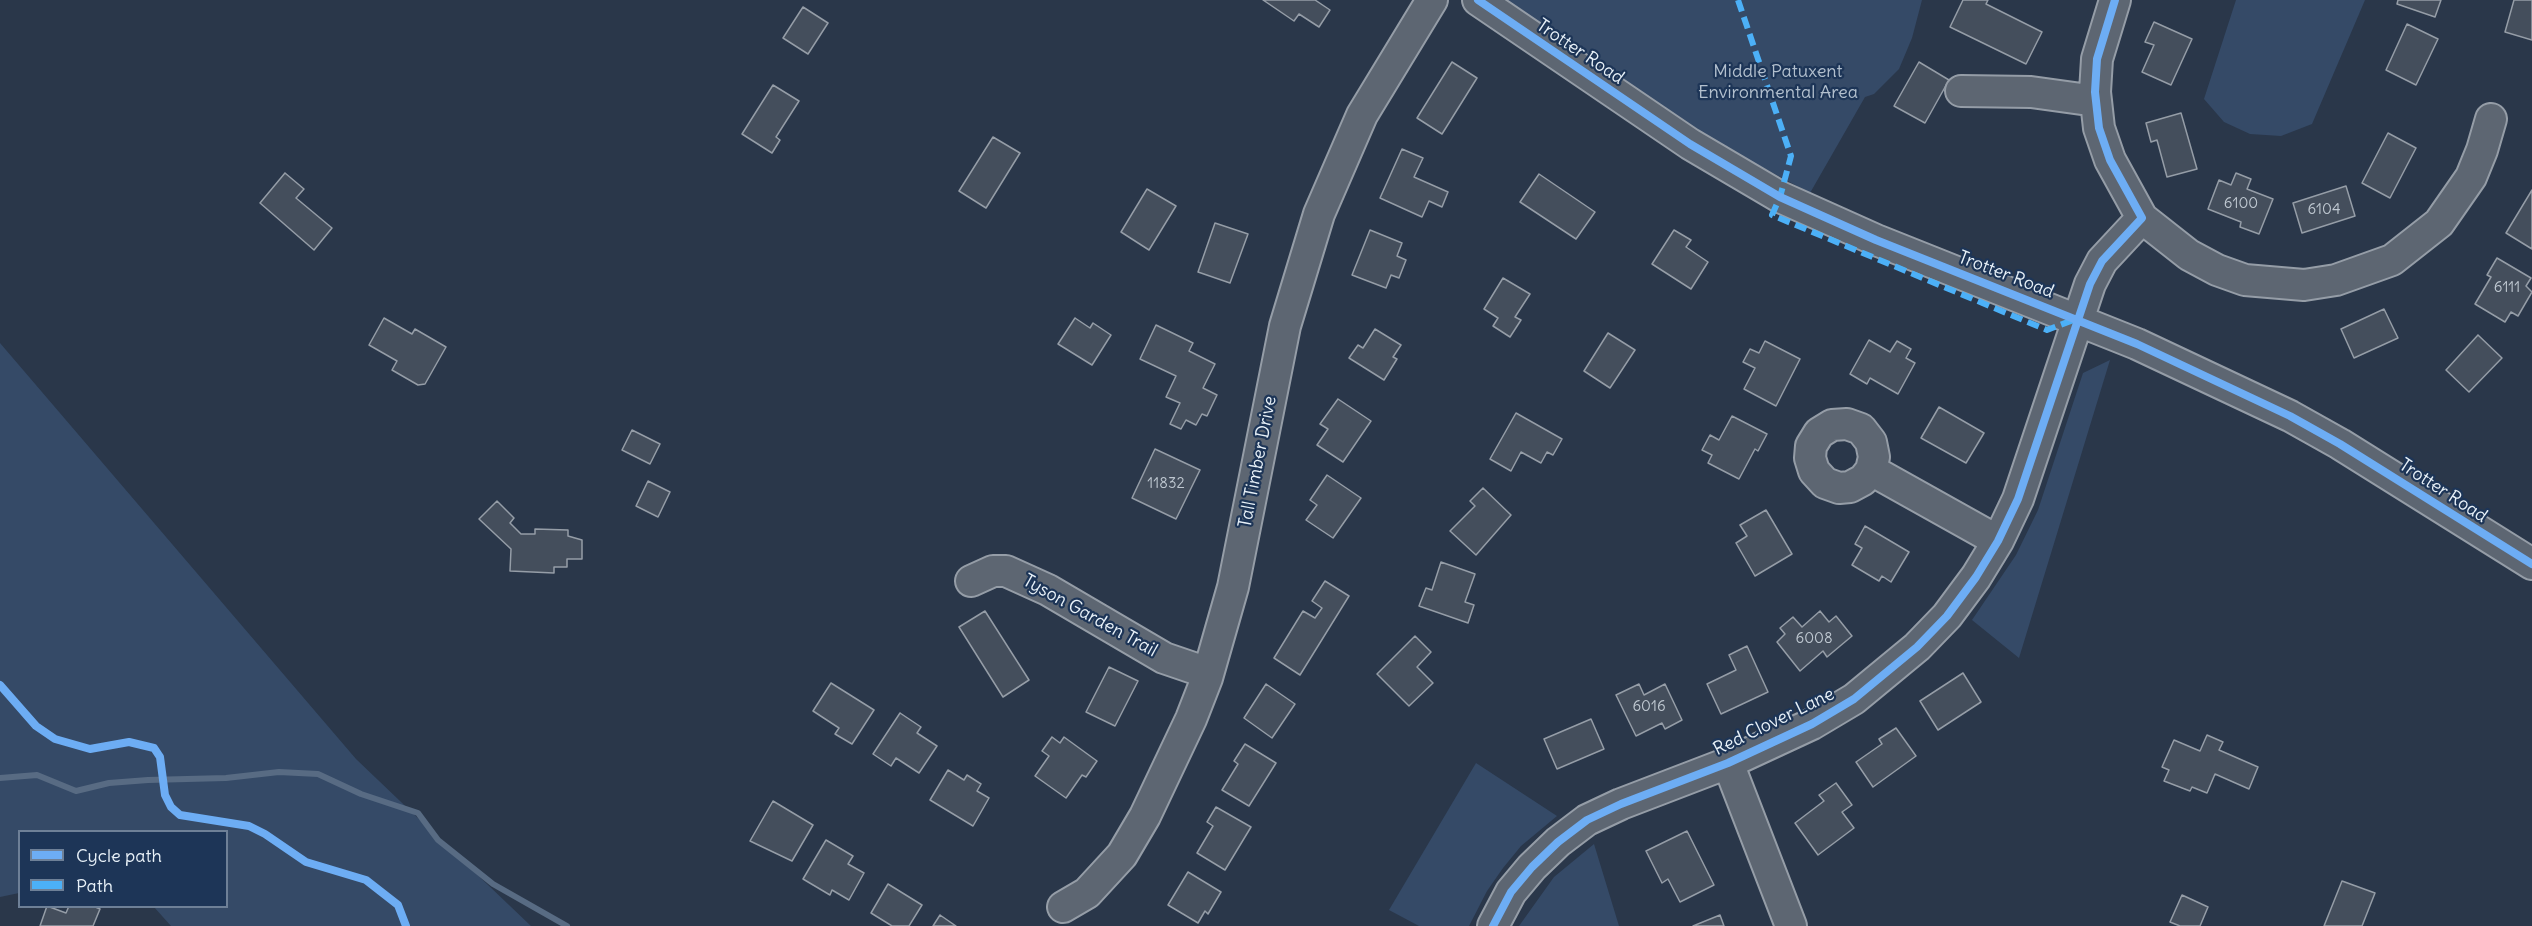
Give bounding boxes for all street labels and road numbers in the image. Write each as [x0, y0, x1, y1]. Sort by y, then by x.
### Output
street label: Trotter Road [1532, 15, 1628, 89]
street label: Trotter Road [1955, 247, 2057, 303]
street label: Tall Timber Drive [1235, 394, 1281, 530]
street label: Trotter Road [2395, 454, 2491, 528]
street label: Tyson Garden Trail [1019, 570, 1161, 662]
street label: Red Clover Lane [1710, 683, 1838, 761]

